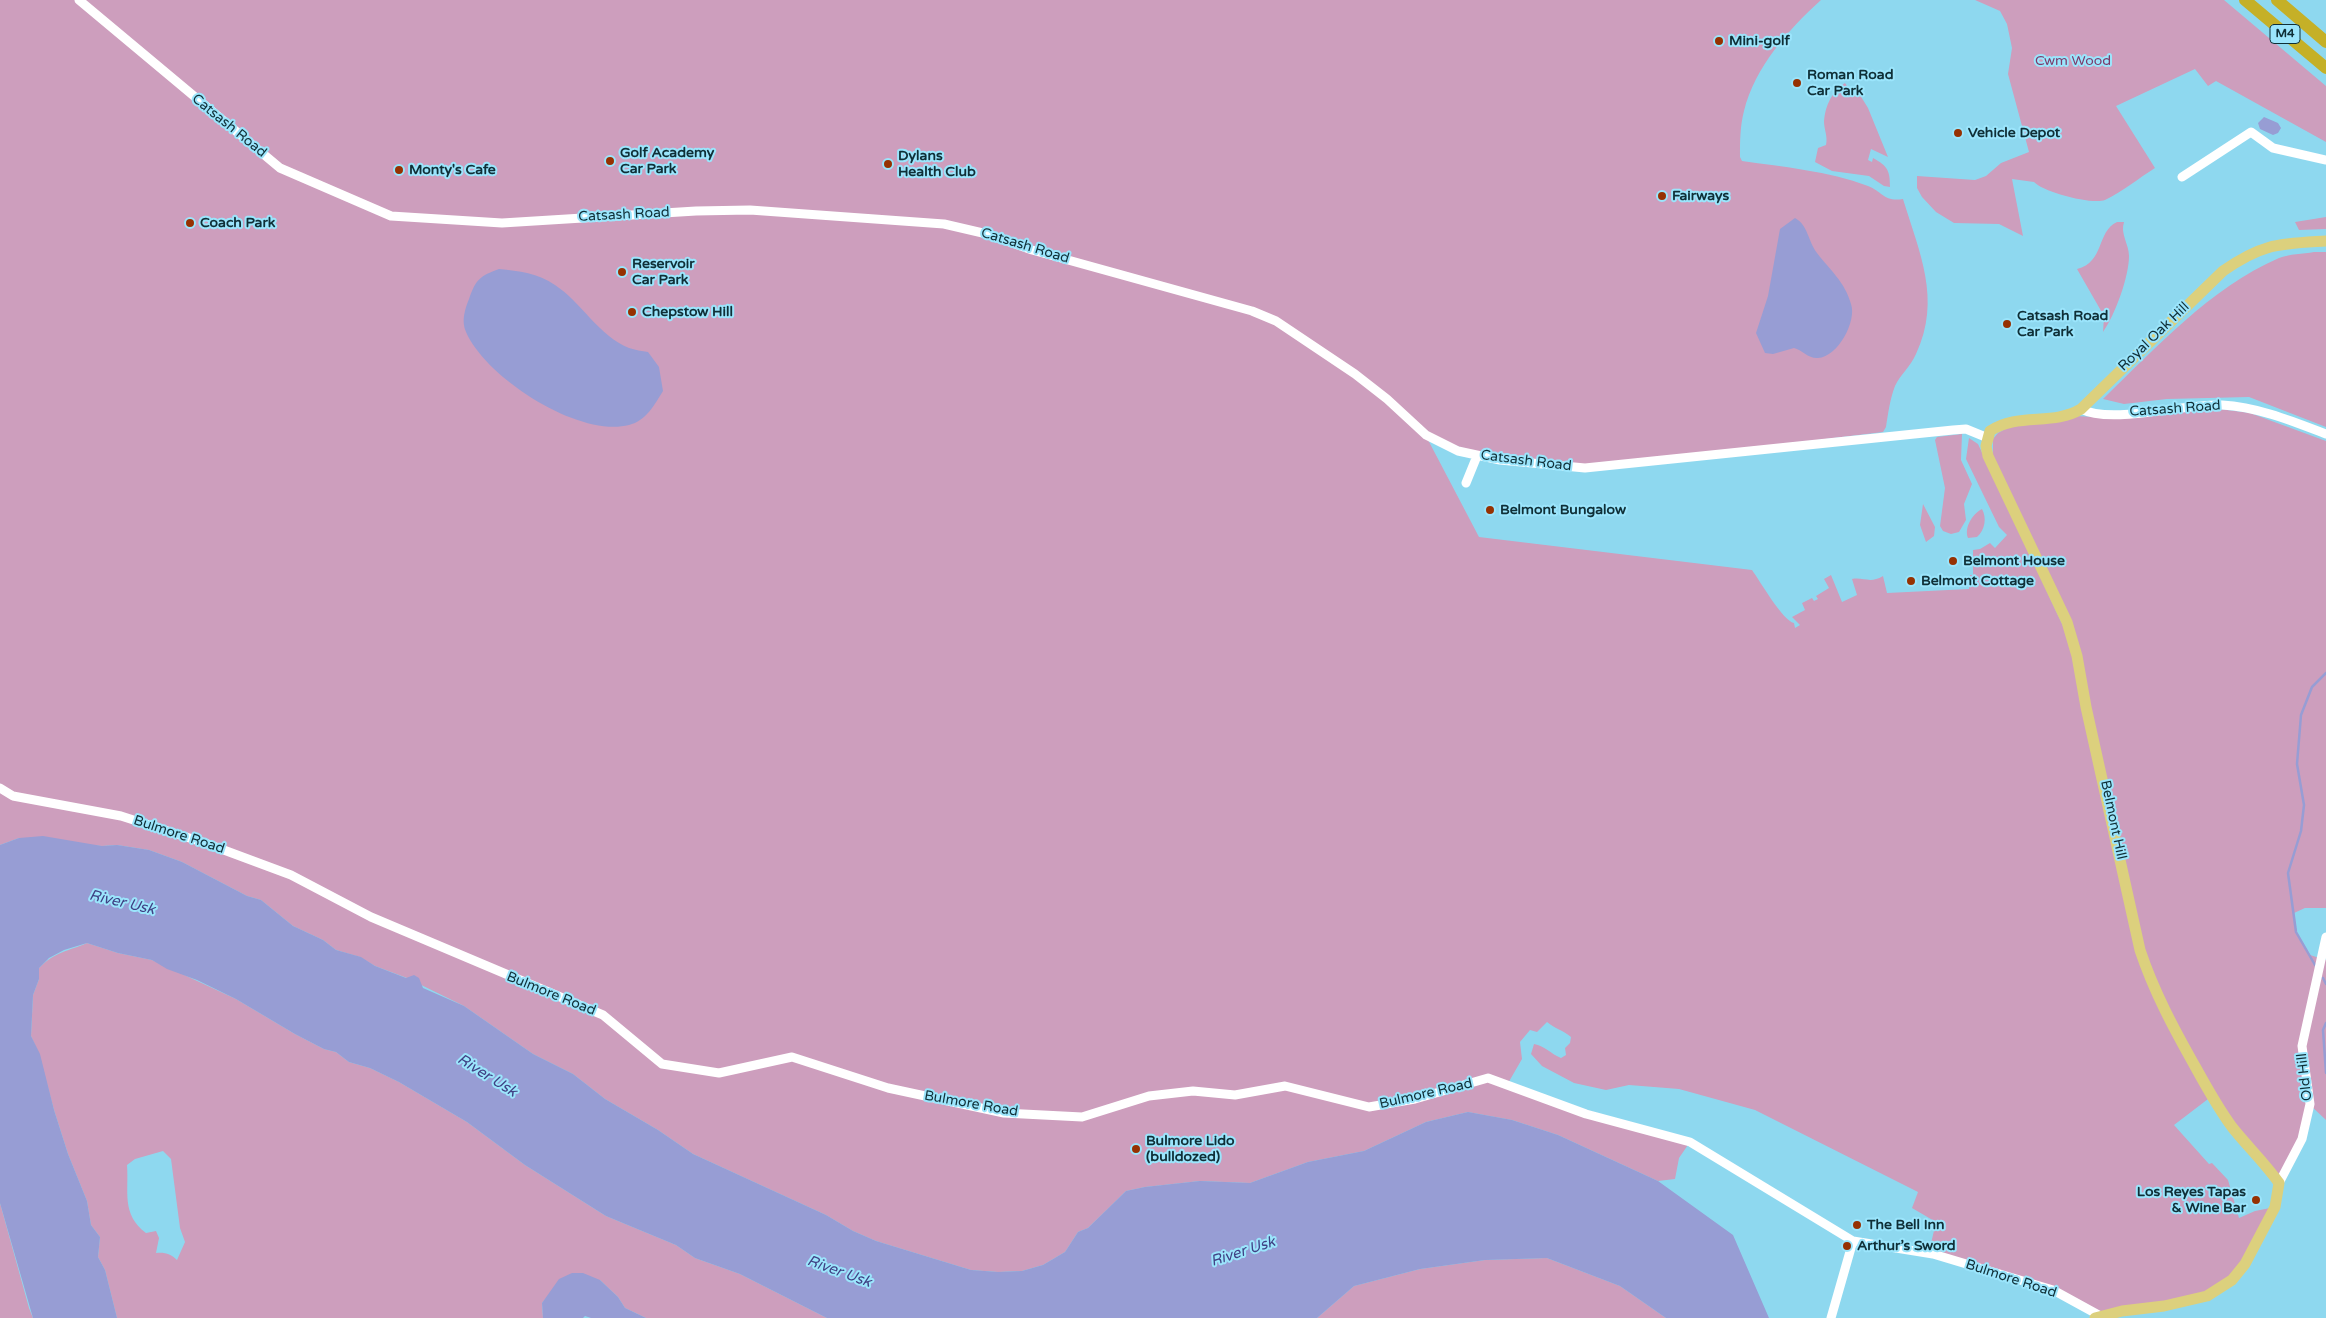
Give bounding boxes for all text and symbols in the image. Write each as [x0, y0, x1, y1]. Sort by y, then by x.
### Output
road number: M4 [2270, 24, 2300, 44]
place label: Mini-golf [1729, 33, 1790, 49]
marker: Mini-golf [1713, 35, 1725, 47]
park label: Cwm Wood [2035, 53, 2111, 69]
place label: Roman Road Car Park [1807, 67, 1894, 100]
marker: Roman Road Car Park [1791, 77, 1803, 89]
street label: Catsash Road [188, 91, 270, 161]
place label: Vehicle Depot [1968, 125, 2060, 141]
marker: Vehicle Depot [1952, 127, 1964, 139]
place label: Golf Academy Car Park [620, 145, 714, 178]
place label: Dylans Health Club [898, 148, 976, 180]
marker: Golf Academy Car Park [604, 155, 616, 167]
marker: Dylans Health Club [882, 158, 894, 170]
place label: Monty's Cafe [409, 162, 496, 178]
marker: Monty's Cafe [393, 164, 405, 176]
place label: Fairways [1672, 188, 1729, 204]
marker: Fairways [1656, 190, 1668, 202]
street label: Catsash Road [578, 204, 670, 226]
place label: Coach Park [200, 215, 275, 231]
marker: Coach Park [184, 217, 196, 229]
street label: Catsash Road [979, 225, 1071, 267]
place label: Reservoir Car Park [632, 256, 695, 288]
marker: Reservoir Car Park [616, 266, 628, 278]
street label: Royal Oak Hill [2115, 299, 2193, 375]
place label: Chepstow Hill [642, 304, 733, 320]
marker: Chepstow Hill [626, 306, 638, 318]
place label: Catsash Road Car Park [2017, 308, 2108, 341]
marker: Catsash Road Car Park [2001, 318, 2013, 330]
street label: Catsash Road [2129, 397, 2221, 421]
street label: Catsash Road [1480, 447, 1572, 475]
place label: Belmont Bungalow [1500, 502, 1626, 518]
marker: Belmont Bungalow [1484, 504, 1496, 516]
place label: Belmont House [1963, 553, 2065, 569]
marker: Belmont House [1947, 555, 1959, 567]
place label: Belmont Cottage [1921, 573, 2034, 589]
marker: Belmont Cottage [1905, 575, 1917, 587]
street label: Belmont Hill [2096, 779, 2130, 861]
street label: Bulmore Road [131, 812, 227, 858]
water label: River Usk [87, 887, 157, 919]
street label: Bulmore Road [504, 968, 598, 1020]
water label: River Usk [454, 1051, 520, 1101]
street label: Old Hill [2294, 1052, 2316, 1102]
street label: Bulmore Road [1378, 1075, 1474, 1113]
street label: Bulmore Road [923, 1087, 1019, 1121]
place label: Bulmore Lido (bulldozed) [1146, 1133, 1235, 1166]
marker: Bulmore Lido (bulldozed) [1130, 1143, 1142, 1155]
place label: Los Reyes Tapas & Wine Bar [2137, 1184, 2246, 1216]
marker: Los Reyes Tapas & Wine Bar [2250, 1194, 2262, 1206]
place label: The Bell Inn [1867, 1217, 1945, 1233]
marker: The Bell Inn [1851, 1219, 1863, 1231]
water label: River Usk [1208, 1233, 1278, 1271]
place label: Arthur’s Sword [1857, 1238, 1956, 1254]
marker: Arthur’s Sword [1841, 1240, 1853, 1252]
water label: River Usk [804, 1252, 874, 1292]
street label: Bulmore Road [1963, 1256, 2059, 1302]

